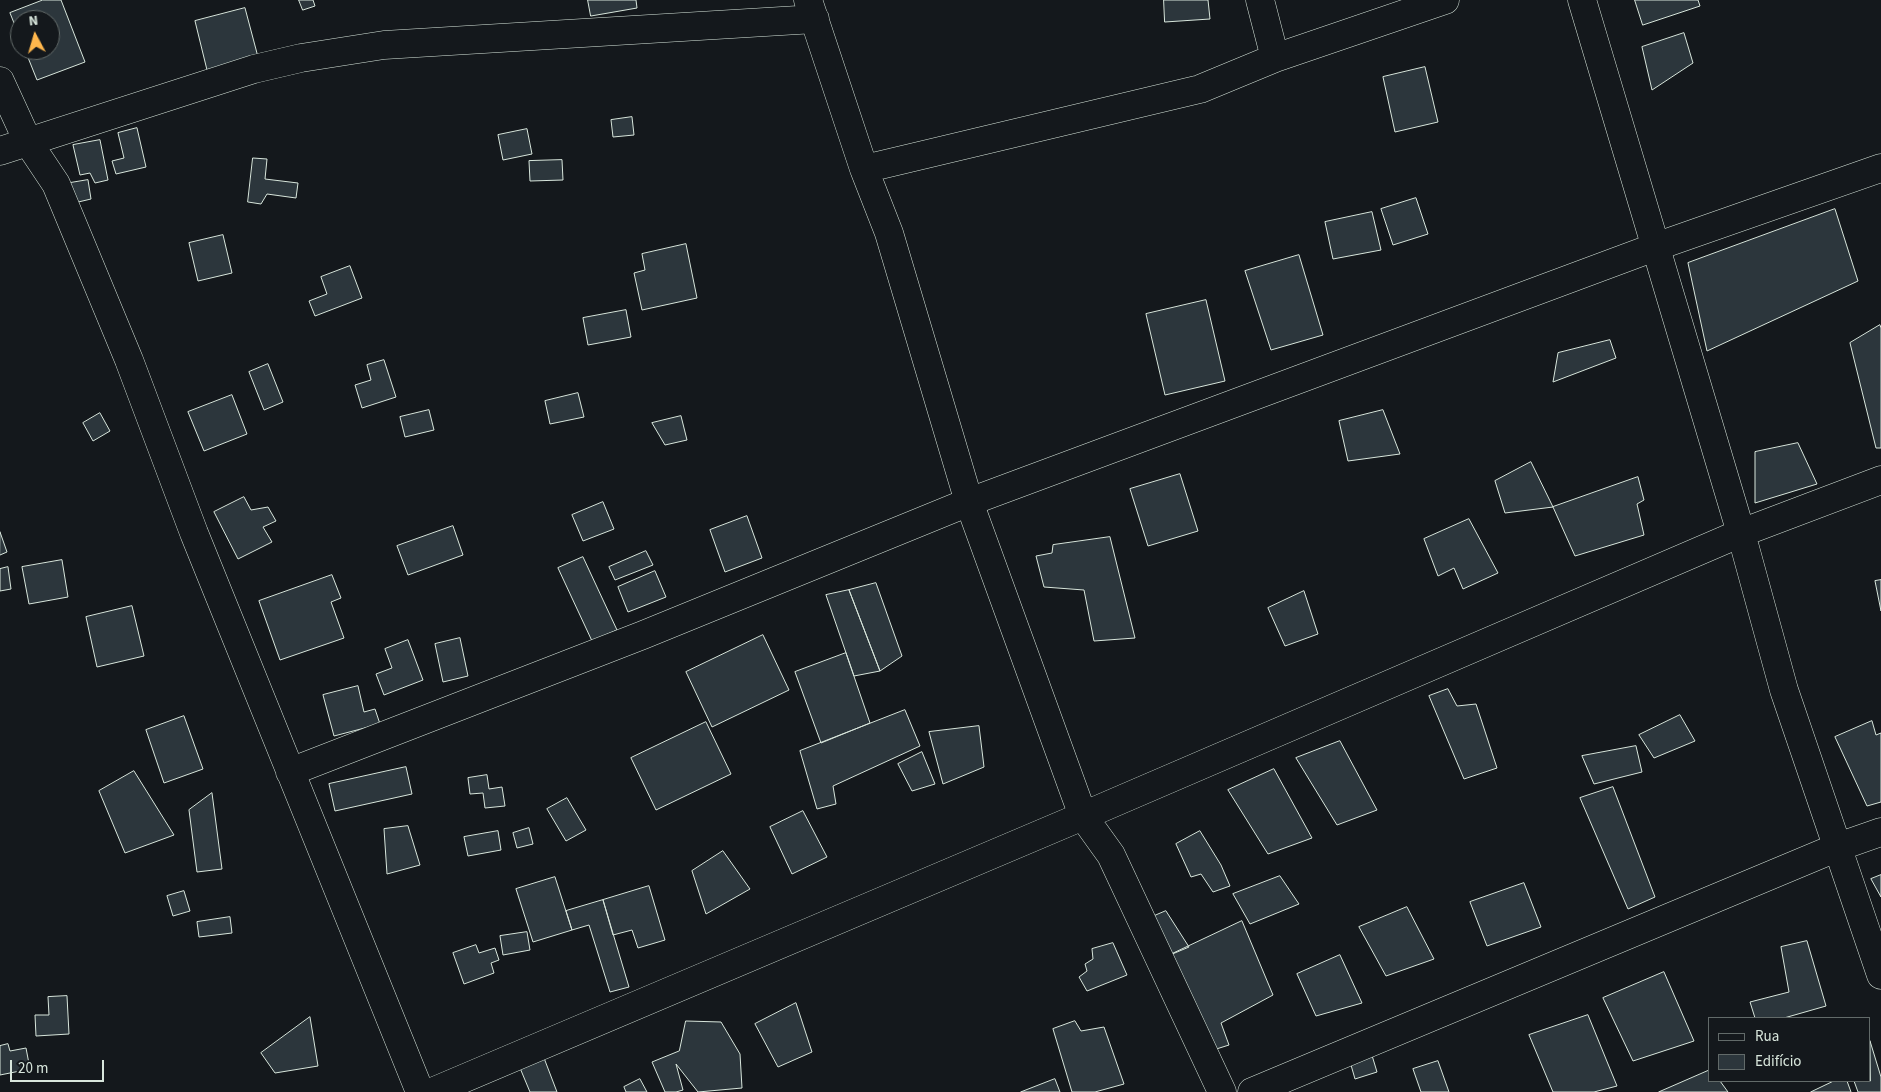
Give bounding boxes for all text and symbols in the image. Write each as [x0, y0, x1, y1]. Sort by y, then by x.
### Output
north arrow [10, 10, 60, 60]
text: N [28, 11, 39, 32]
legend [1708, 1017, 1871, 1082]
text: Rua [1755, 1026, 1779, 1047]
scale bar [12, 1050, 106, 1082]
text: Edifício [1755, 1051, 1802, 1072]
text: 20 m [18, 1058, 48, 1079]

